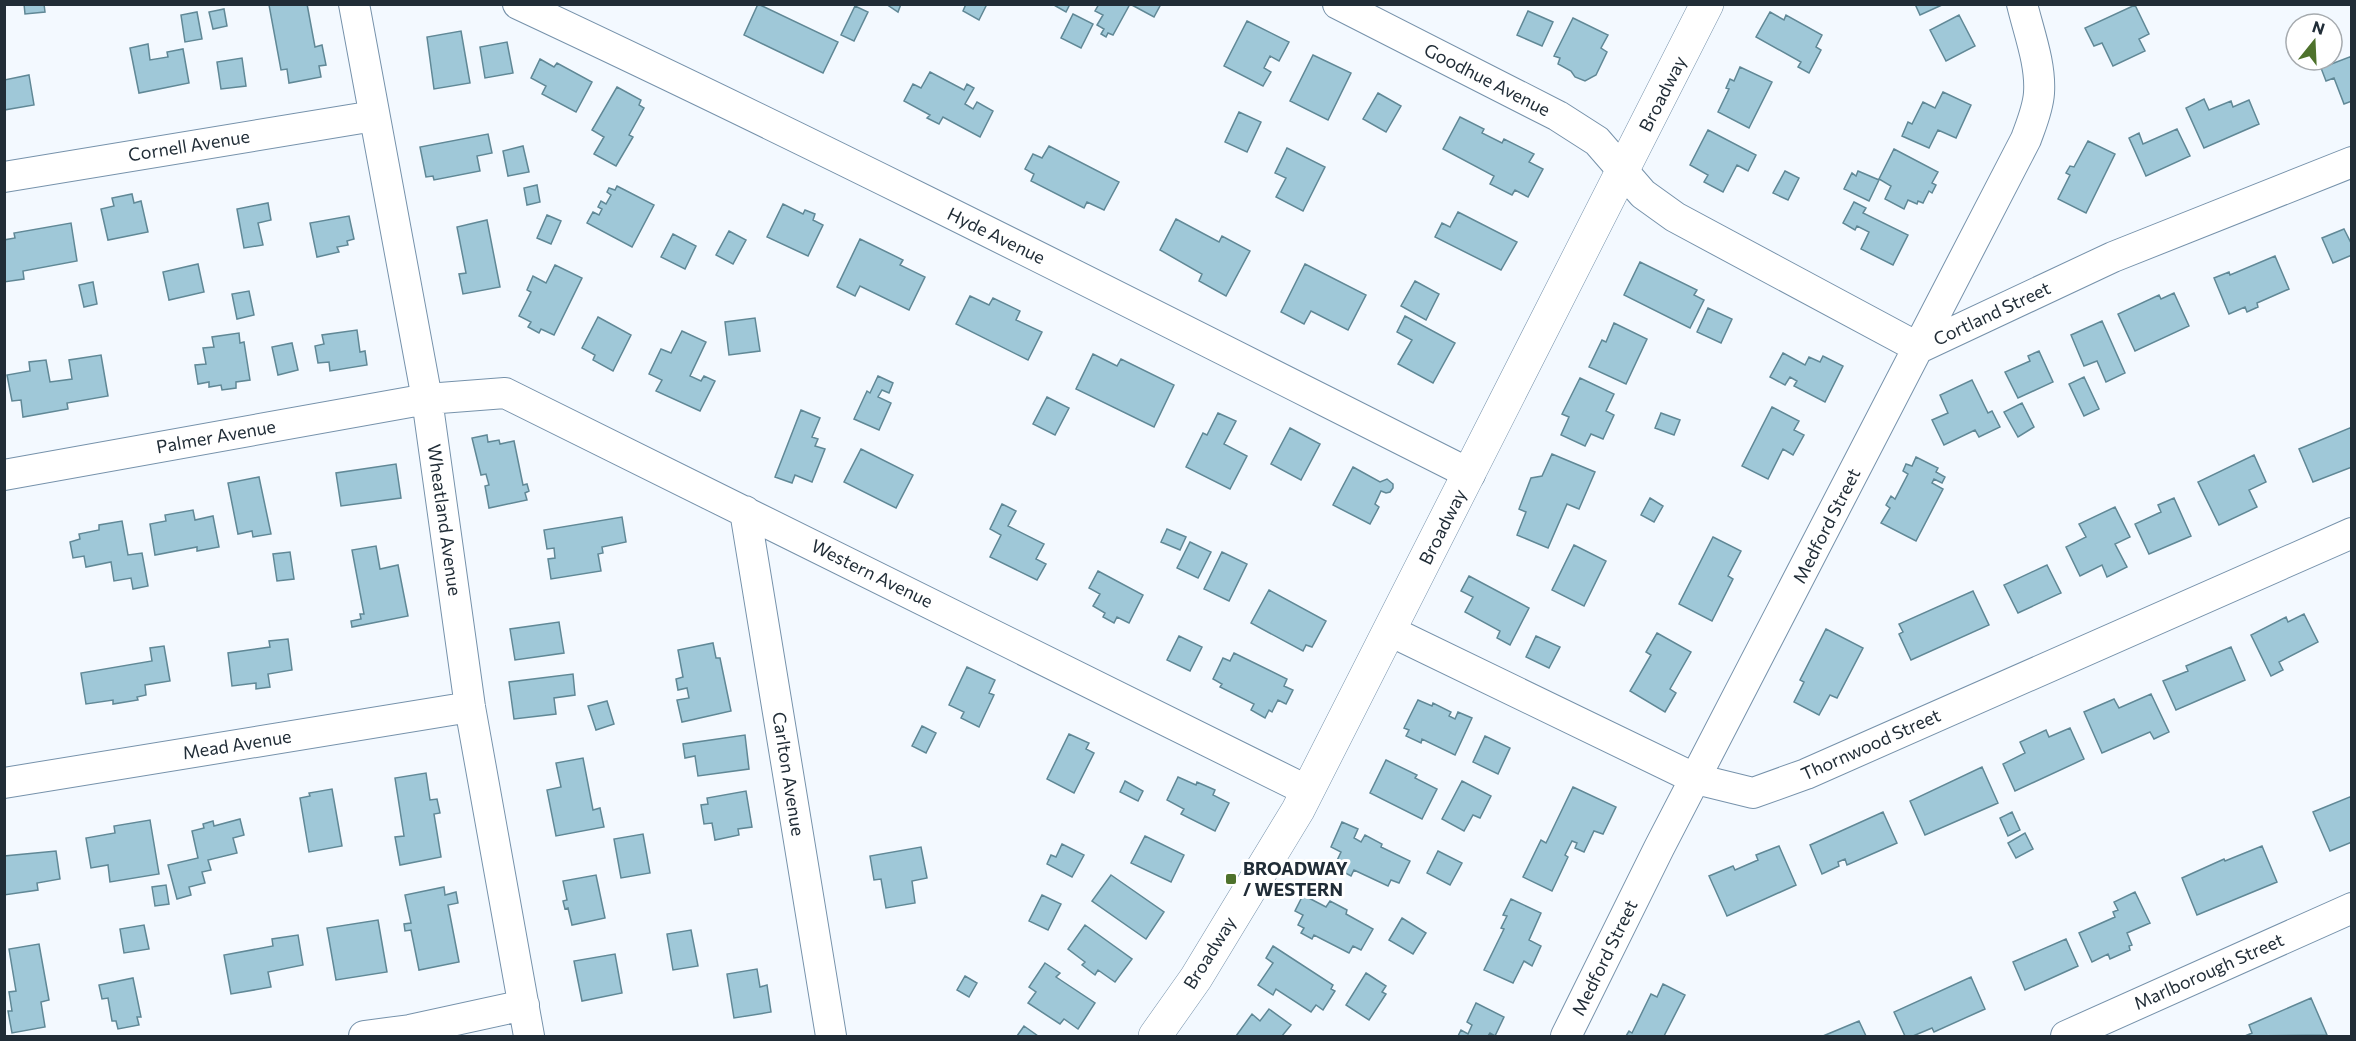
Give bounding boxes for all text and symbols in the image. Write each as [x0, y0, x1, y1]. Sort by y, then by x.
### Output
north arrow [2284, 12, 2344, 72]
text: N [2310, 16, 2327, 38]
street label: Goodhue Avenue [1421, 38, 1554, 120]
street label: Broadway [1634, 52, 1690, 135]
street label: Cornell Avenue [127, 125, 251, 165]
street label: Hyde Avenue [944, 202, 1049, 268]
street label: Cortland Street [1930, 276, 2054, 350]
street label: Palmer Avenue [154, 415, 277, 457]
street label: Wheatland Avenue [423, 443, 467, 597]
street label: Medford Street [1788, 464, 1865, 587]
street label: Broadway [1414, 485, 1470, 568]
street label: Western Avenue [808, 534, 937, 612]
street label: Thornwood Street [1797, 703, 1944, 785]
street label: Carlton Avenue [768, 710, 810, 837]
street label: Mead Avenue [181, 725, 293, 763]
place label: BROADWAY / WESTERN [1243, 857, 1348, 900]
marker: BROADWAY / WESTERN [1224, 872, 1238, 886]
street label: Medford Street [1567, 896, 1642, 1019]
street label: Broadway [1178, 912, 1240, 993]
street label: Marlborough Street [2130, 928, 2287, 1014]

